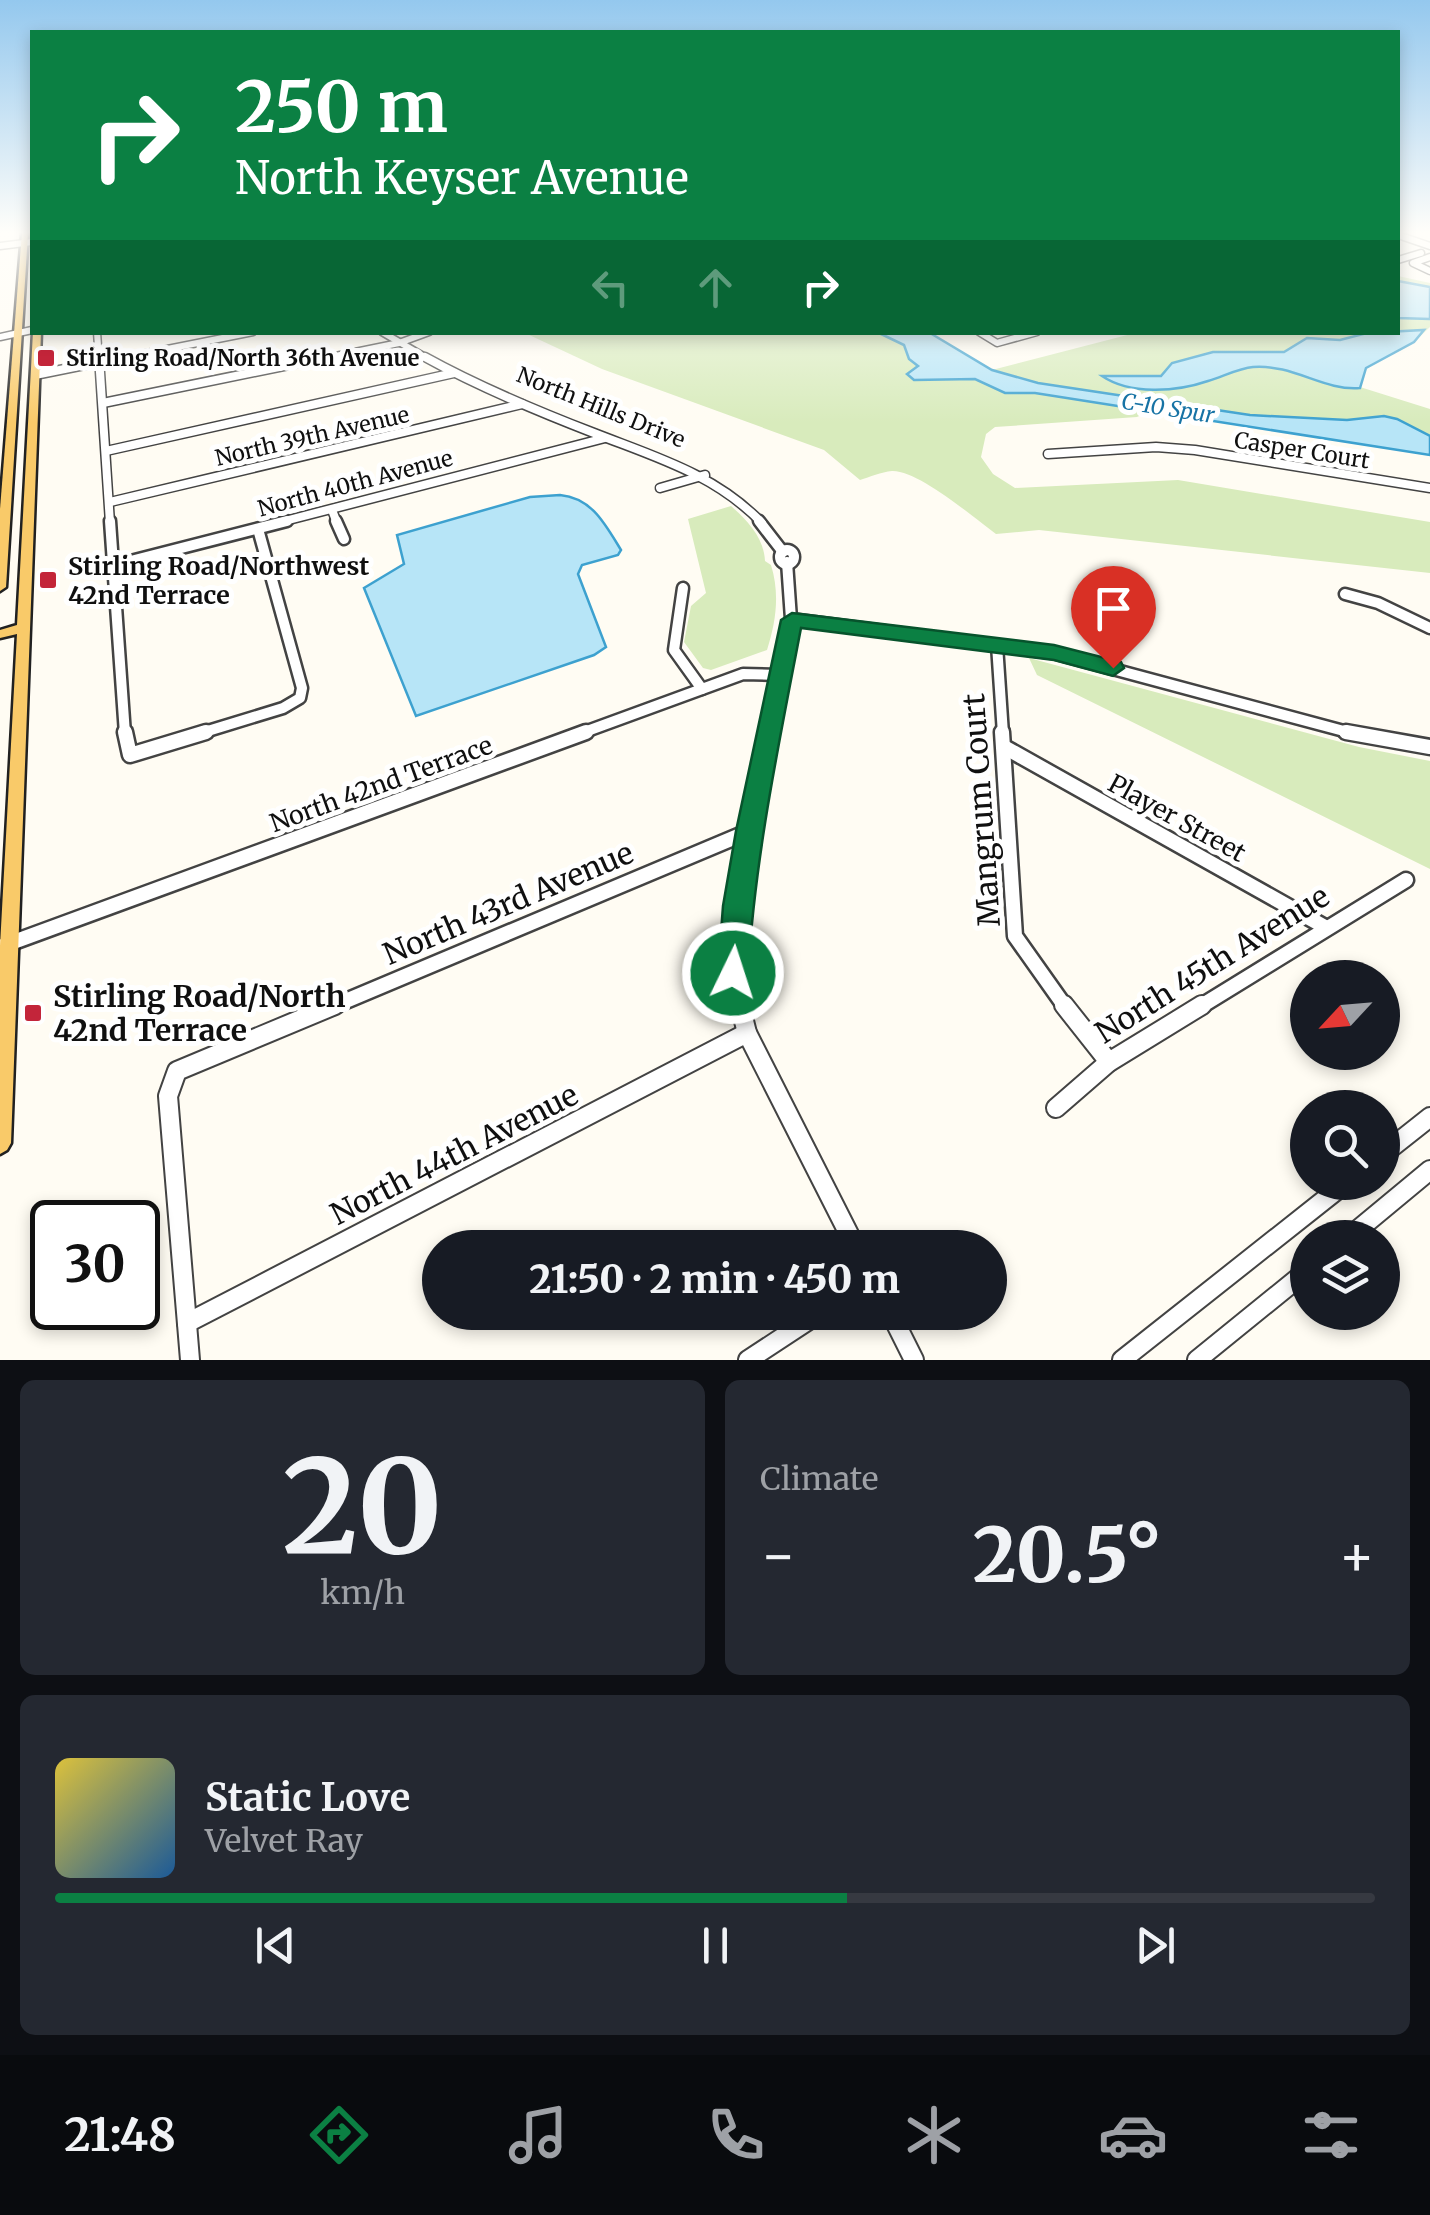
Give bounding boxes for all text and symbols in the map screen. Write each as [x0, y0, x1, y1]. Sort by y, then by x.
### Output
text: 250 m [235, 63, 448, 151]
icon: right [70, 70, 200, 200]
text: North Keyser Avenue [235, 150, 689, 206]
icon: left [583, 260, 638, 315]
icon: ahead [688, 260, 743, 315]
icon: right [793, 260, 848, 315]
place label: Stirling Road/North 36th Avenue [66, 344, 420, 372]
marker: Stirling Road/North 36th Avenue [35, 347, 57, 369]
street label: North Hills Drive [513, 360, 689, 454]
water label: C-10 Spur [1119, 387, 1218, 429]
street label: North 39th Avenue [212, 400, 412, 472]
street label: Casper Court [1232, 425, 1372, 475]
street label: North 40th Avenue [254, 444, 456, 522]
place label: Stirling Road/Northwest 42nd Terrace [68, 550, 369, 611]
pin [1071, 566, 1156, 669]
marker: Stirling Road/Northwest 42nd Terrace [37, 569, 59, 591]
icon: arrive [1086, 581, 1141, 636]
street label: Mangrum Court [954, 692, 1008, 928]
street label: North 42nd Terrace [265, 729, 497, 839]
street label: Player Street [1103, 767, 1252, 869]
street label: North 43rd Avenue [377, 833, 639, 973]
street label: North 45th Avenue [1088, 877, 1336, 1051]
position arrow [681, 921, 785, 1025]
north arrow [1290, 960, 1400, 1070]
map controls [1290, 960, 1400, 1330]
place label: Stirling Road/North 42nd Terrace [53, 977, 346, 1049]
marker: Stirling Road/North 42nd Terrace [22, 1002, 44, 1024]
street label: North 44th Avenue [324, 1075, 584, 1233]
button: search [1290, 1090, 1400, 1200]
speed limit sign: 30 [30, 1200, 160, 1330]
button: layers [1290, 1220, 1400, 1330]
text: 21:50 · 2 min · 450 m [529, 1256, 900, 1303]
text: 20 [282, 1426, 443, 1589]
text: Climate [760, 1459, 878, 1499]
text: 20.5° [973, 1508, 1162, 1602]
text: − [760, 1521, 797, 1590]
text: + [1338, 1521, 1375, 1590]
text: km/h [320, 1573, 405, 1613]
text: Static Love [205, 1774, 410, 1821]
text: Velvet Ray [205, 1821, 363, 1861]
icon: previous [248, 1918, 303, 1973]
icon: pause [688, 1918, 743, 1973]
icon: next [1128, 1918, 1183, 1973]
icon: directions [304, 2100, 374, 2170]
icon: music [503, 2100, 573, 2170]
icon: phone [701, 2100, 771, 2170]
icon: climate [899, 2100, 969, 2170]
icon: car [1098, 2100, 1168, 2170]
icon: filters [1296, 2100, 1366, 2170]
text: 21:48 [64, 2107, 176, 2163]

